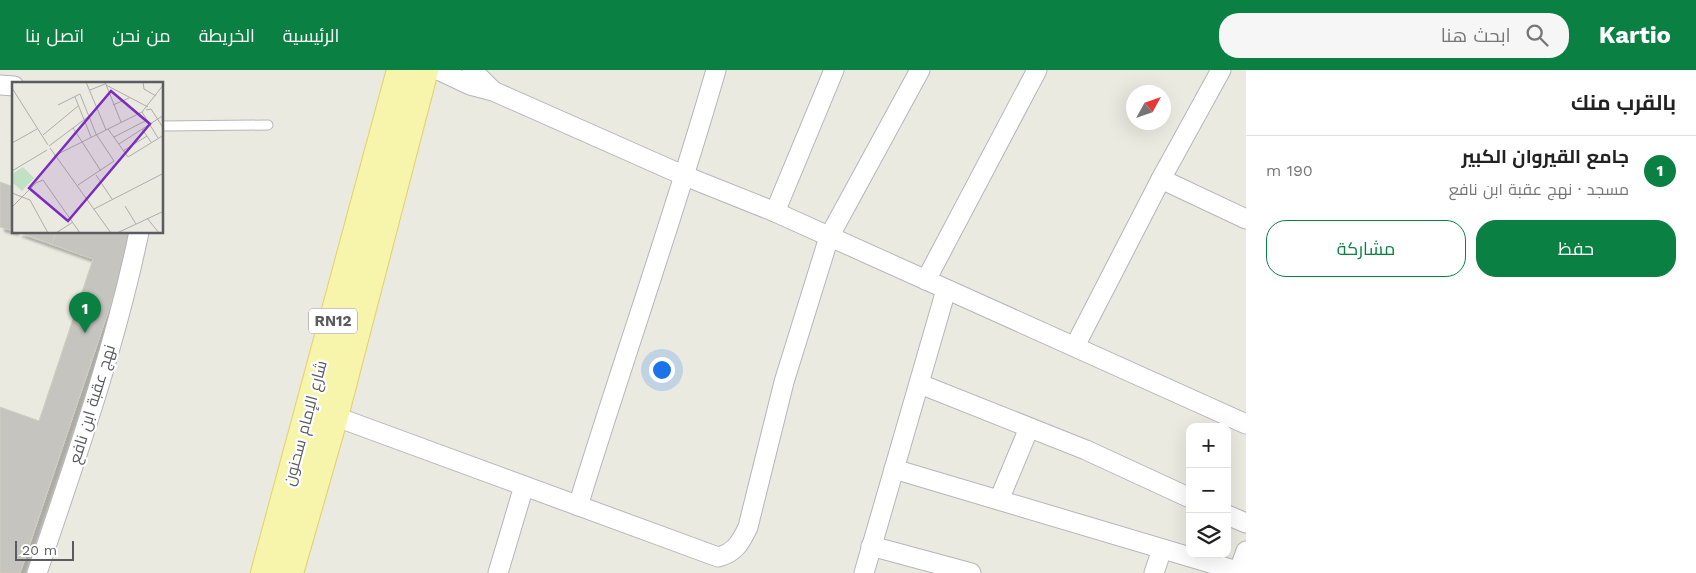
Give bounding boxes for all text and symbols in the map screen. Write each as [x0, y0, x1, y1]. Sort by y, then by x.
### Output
search box [1219, 13, 1569, 58]
icon: search [1523, 21, 1551, 49]
text: Kartio [1599, 21, 1671, 49]
text: ابحث هنا [1441, 24, 1511, 47]
text: اتصل بنا [25, 25, 84, 46]
text: من نحن [112, 25, 171, 46]
text: الخريطة [199, 25, 255, 46]
text: الرئيسية [283, 25, 339, 46]
inset map [12, 82, 164, 234]
north arrow [1126, 85, 1171, 130]
text: بالقرب منك [1571, 90, 1676, 115]
text: جامع القيروان الكبير [1461, 145, 1629, 168]
text: 190 m [1266, 161, 1313, 180]
text: 1 [1657, 161, 1663, 180]
text: مسجد · نهج عقبة ابن نافع [1449, 180, 1629, 199]
button: مشاركة [1266, 220, 1466, 277]
button: حفظ [1476, 220, 1676, 277]
pin: 1 [69, 292, 101, 333]
road number: RN12 [309, 308, 357, 334]
street label: نهج عقبة ابن نافع [65, 342, 121, 466]
your location [649, 357, 675, 383]
street label: شارع الإمام سحنون [279, 358, 333, 488]
map controls [1186, 423, 1231, 558]
button: + [1186, 423, 1231, 468]
button: − [1186, 468, 1231, 513]
button: layers [1186, 513, 1231, 558]
scale bar [15, 538, 74, 561]
text: 20 m [22, 542, 57, 558]

